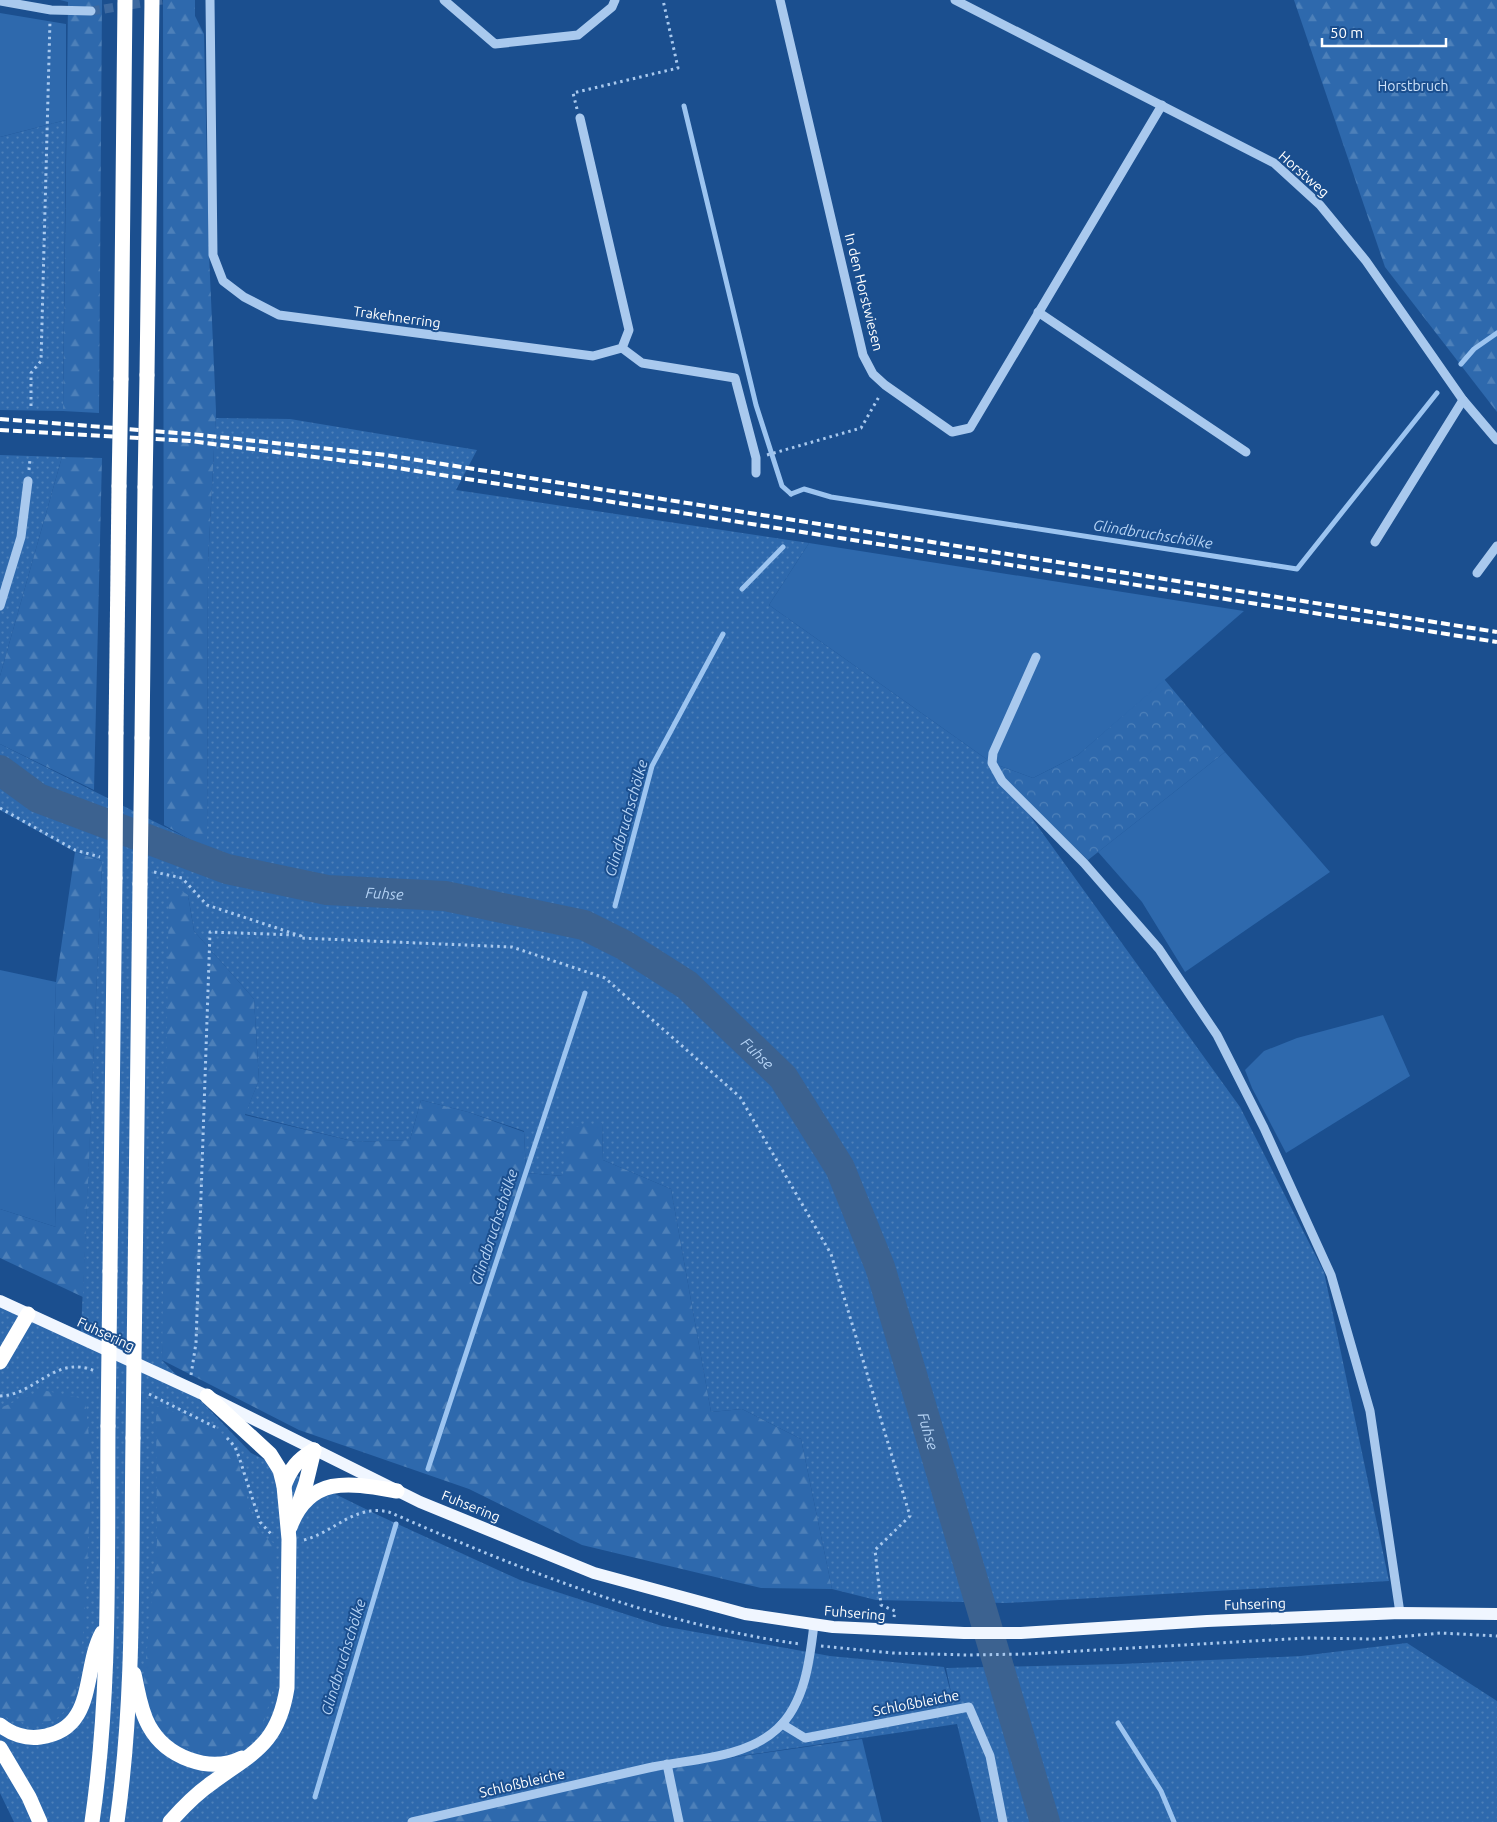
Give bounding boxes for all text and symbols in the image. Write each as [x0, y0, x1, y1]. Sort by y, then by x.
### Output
scale bar [1322, 15, 1446, 47]
text: 50 m [1330, 24, 1363, 41]
park label: Horstbruch [1378, 78, 1448, 94]
street label: Horstweg [1276, 148, 1332, 200]
street label: In den Horstwiesen [842, 232, 886, 352]
street label: Trakehnerring [352, 303, 442, 331]
water label: Glindbruchschölke [1092, 516, 1214, 552]
water label: Glindbruchschölke [601, 757, 651, 878]
water label: Fuhse [365, 883, 405, 902]
water label: Fuhse [738, 1034, 778, 1073]
water label: Glindbruchschölke [467, 1167, 521, 1287]
street label: Fuhsering [75, 1314, 137, 1354]
water label: Fuhse [915, 1410, 942, 1452]
street label: Fuhsering [439, 1487, 503, 1525]
street label: Fuhsering [1224, 1595, 1286, 1613]
water label: Glindbruchschölke [317, 1596, 369, 1717]
street label: Fuhsering [824, 1602, 886, 1624]
street label: Schloßbleiche [872, 1687, 960, 1719]
street label: Schloßbleiche [478, 1765, 566, 1801]

